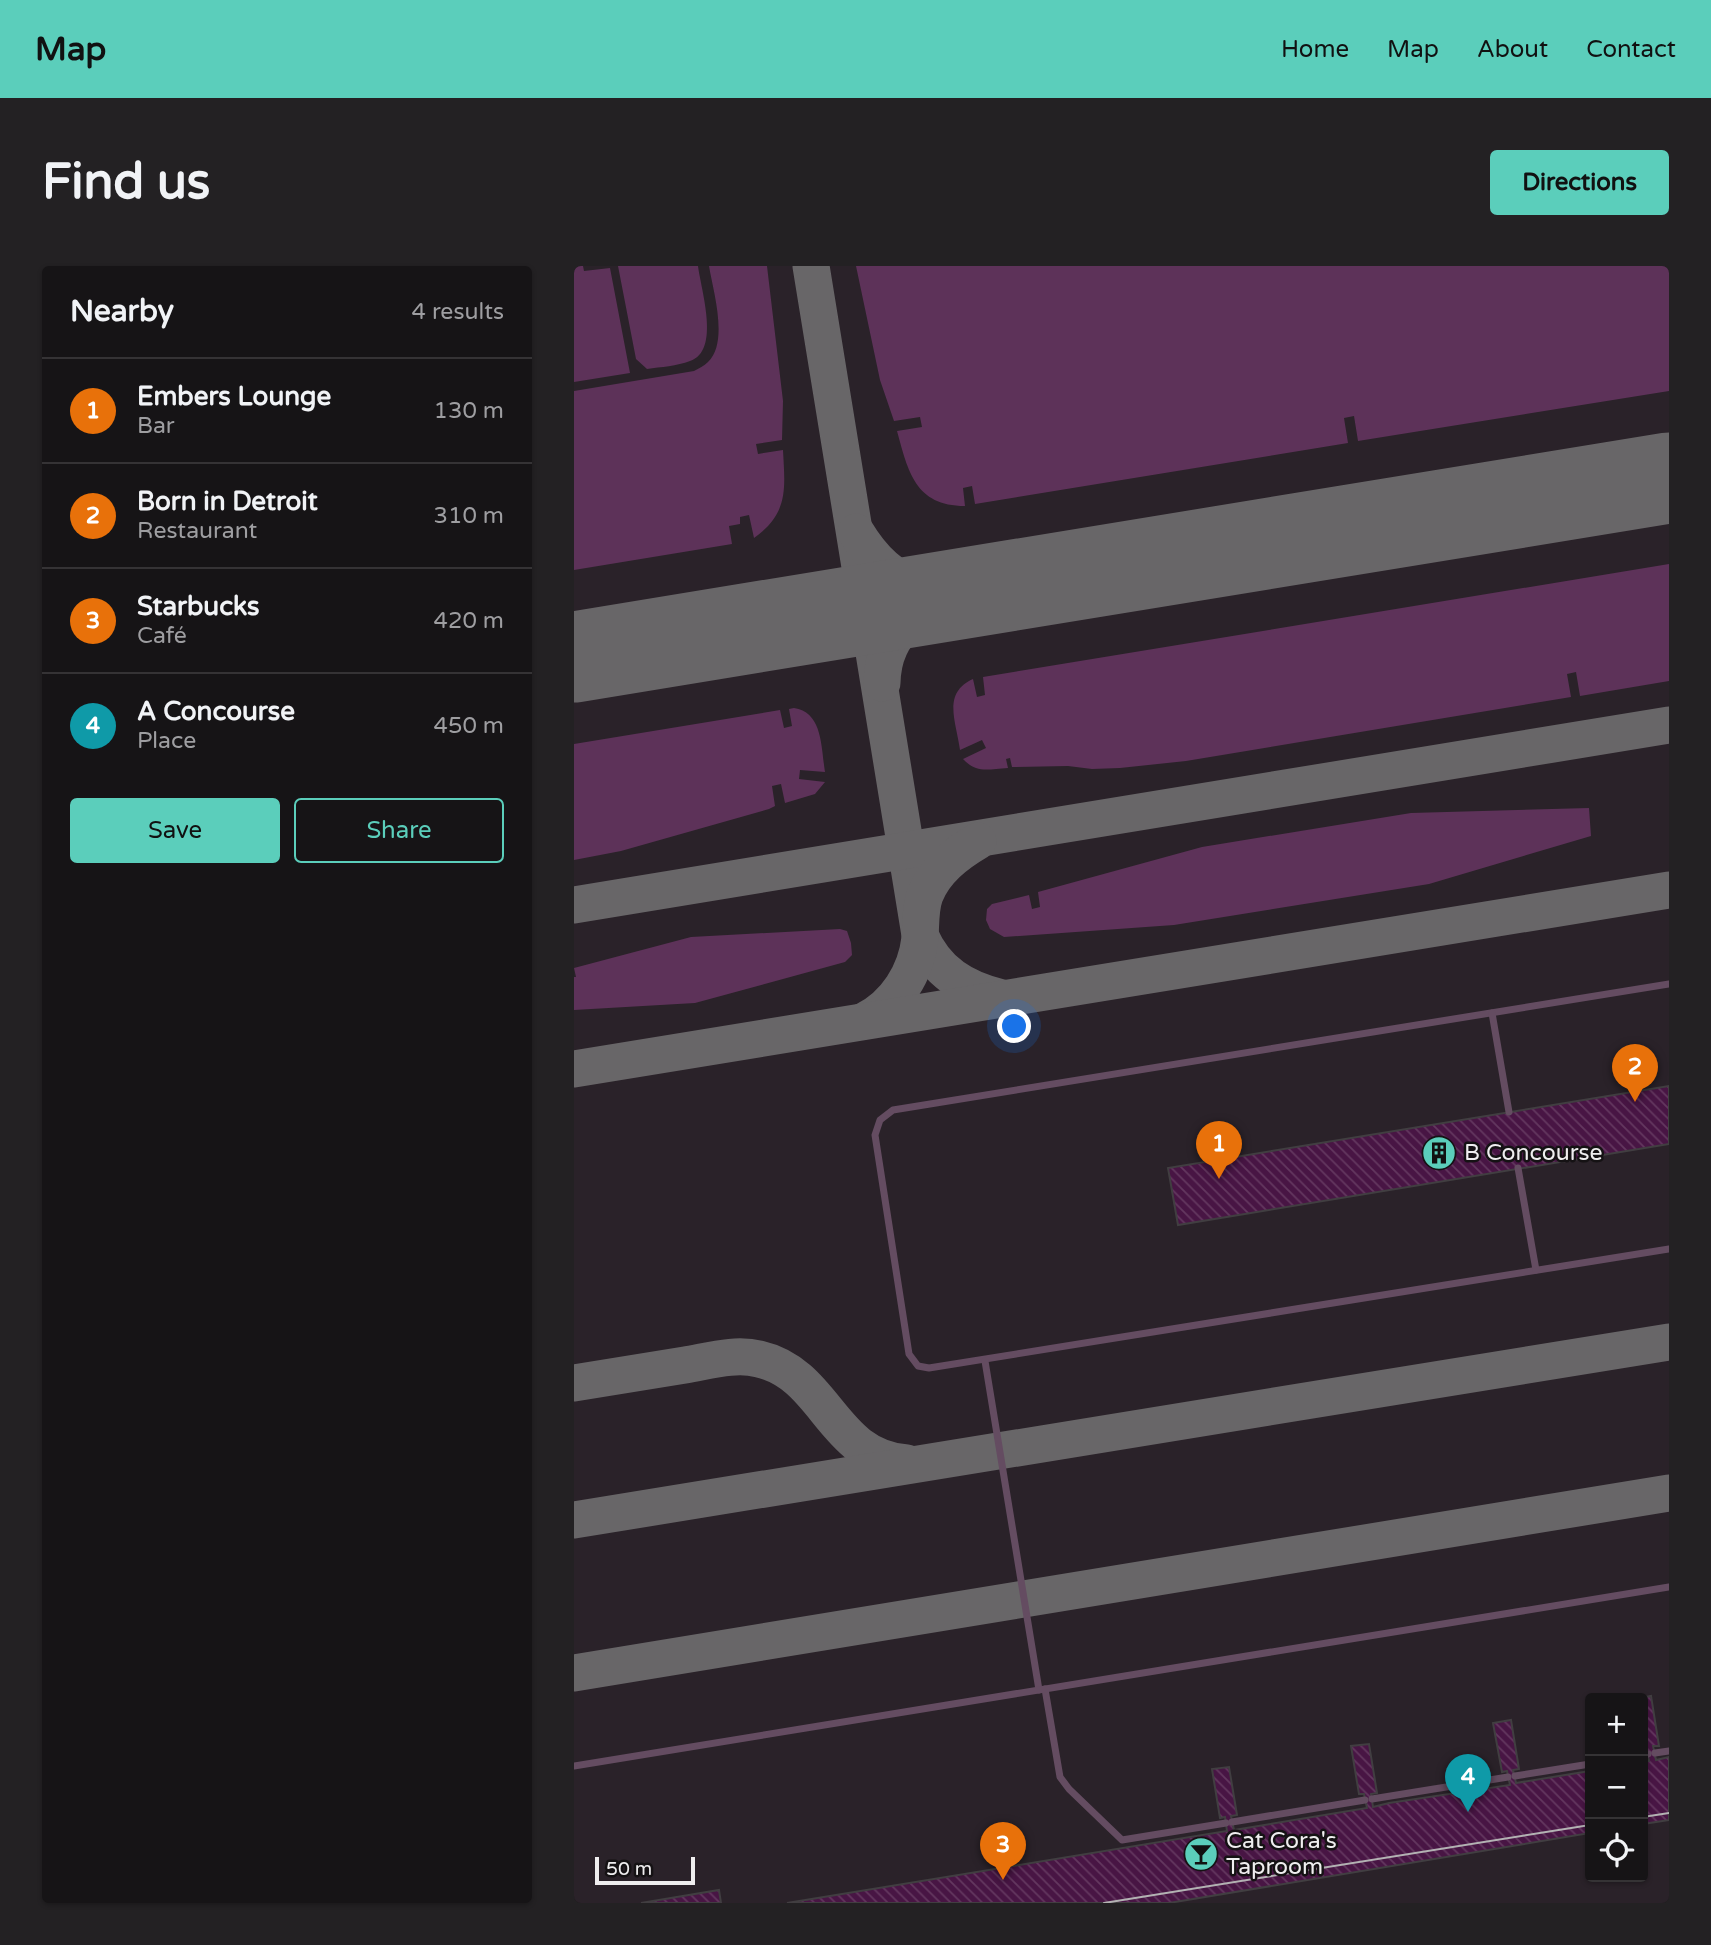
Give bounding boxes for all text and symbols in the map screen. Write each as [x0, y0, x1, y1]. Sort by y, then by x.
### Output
text: Map [35, 30, 106, 69]
text: Home [1281, 35, 1349, 64]
text: Map [1387, 35, 1439, 64]
text: About [1477, 35, 1548, 64]
text: Contact [1586, 35, 1676, 64]
button: Directions [1490, 150, 1669, 215]
text: Find us [42, 153, 210, 212]
text: Nearby [70, 293, 174, 330]
text: 4 results [411, 298, 504, 326]
text: Embers Lounge [137, 381, 331, 412]
text: 1 [86, 397, 100, 425]
text: 130 m [434, 397, 504, 425]
text: Bar [137, 412, 175, 440]
text: Born in Detroit [137, 486, 318, 517]
text: 2 [86, 502, 100, 530]
text: 310 m [434, 502, 504, 530]
text: Restaurant [137, 517, 257, 545]
text: Starbucks [137, 591, 260, 622]
text: 3 [86, 607, 100, 635]
text: 420 m [434, 607, 504, 635]
text: Café [137, 622, 187, 650]
text: A Concourse [137, 696, 295, 727]
text: 4 [86, 712, 100, 740]
text: 450 m [434, 712, 504, 740]
text: Place [137, 727, 196, 755]
button: Save [70, 798, 280, 863]
button: Share [294, 798, 504, 863]
your location [997, 1009, 1031, 1043]
pin: 2 [1612, 1044, 1658, 1102]
pin: 1 [1196, 1121, 1242, 1179]
building icon: B Concourse [1420, 1134, 1458, 1172]
place label: B Concourse [1464, 1139, 1603, 1167]
map controls [1585, 1693, 1648, 1882]
button: + [1585, 1693, 1648, 1756]
pin: 4 [1445, 1754, 1491, 1812]
button: − [1585, 1756, 1648, 1819]
button: locate [1585, 1819, 1648, 1882]
pin: 3 [980, 1822, 1026, 1880]
place label: Cat Cora's Taproom [1226, 1827, 1337, 1881]
bar icon: Cat Cora's Taproom [1182, 1835, 1220, 1873]
scale bar [595, 1854, 695, 1886]
text: 50 m [606, 1858, 652, 1880]

